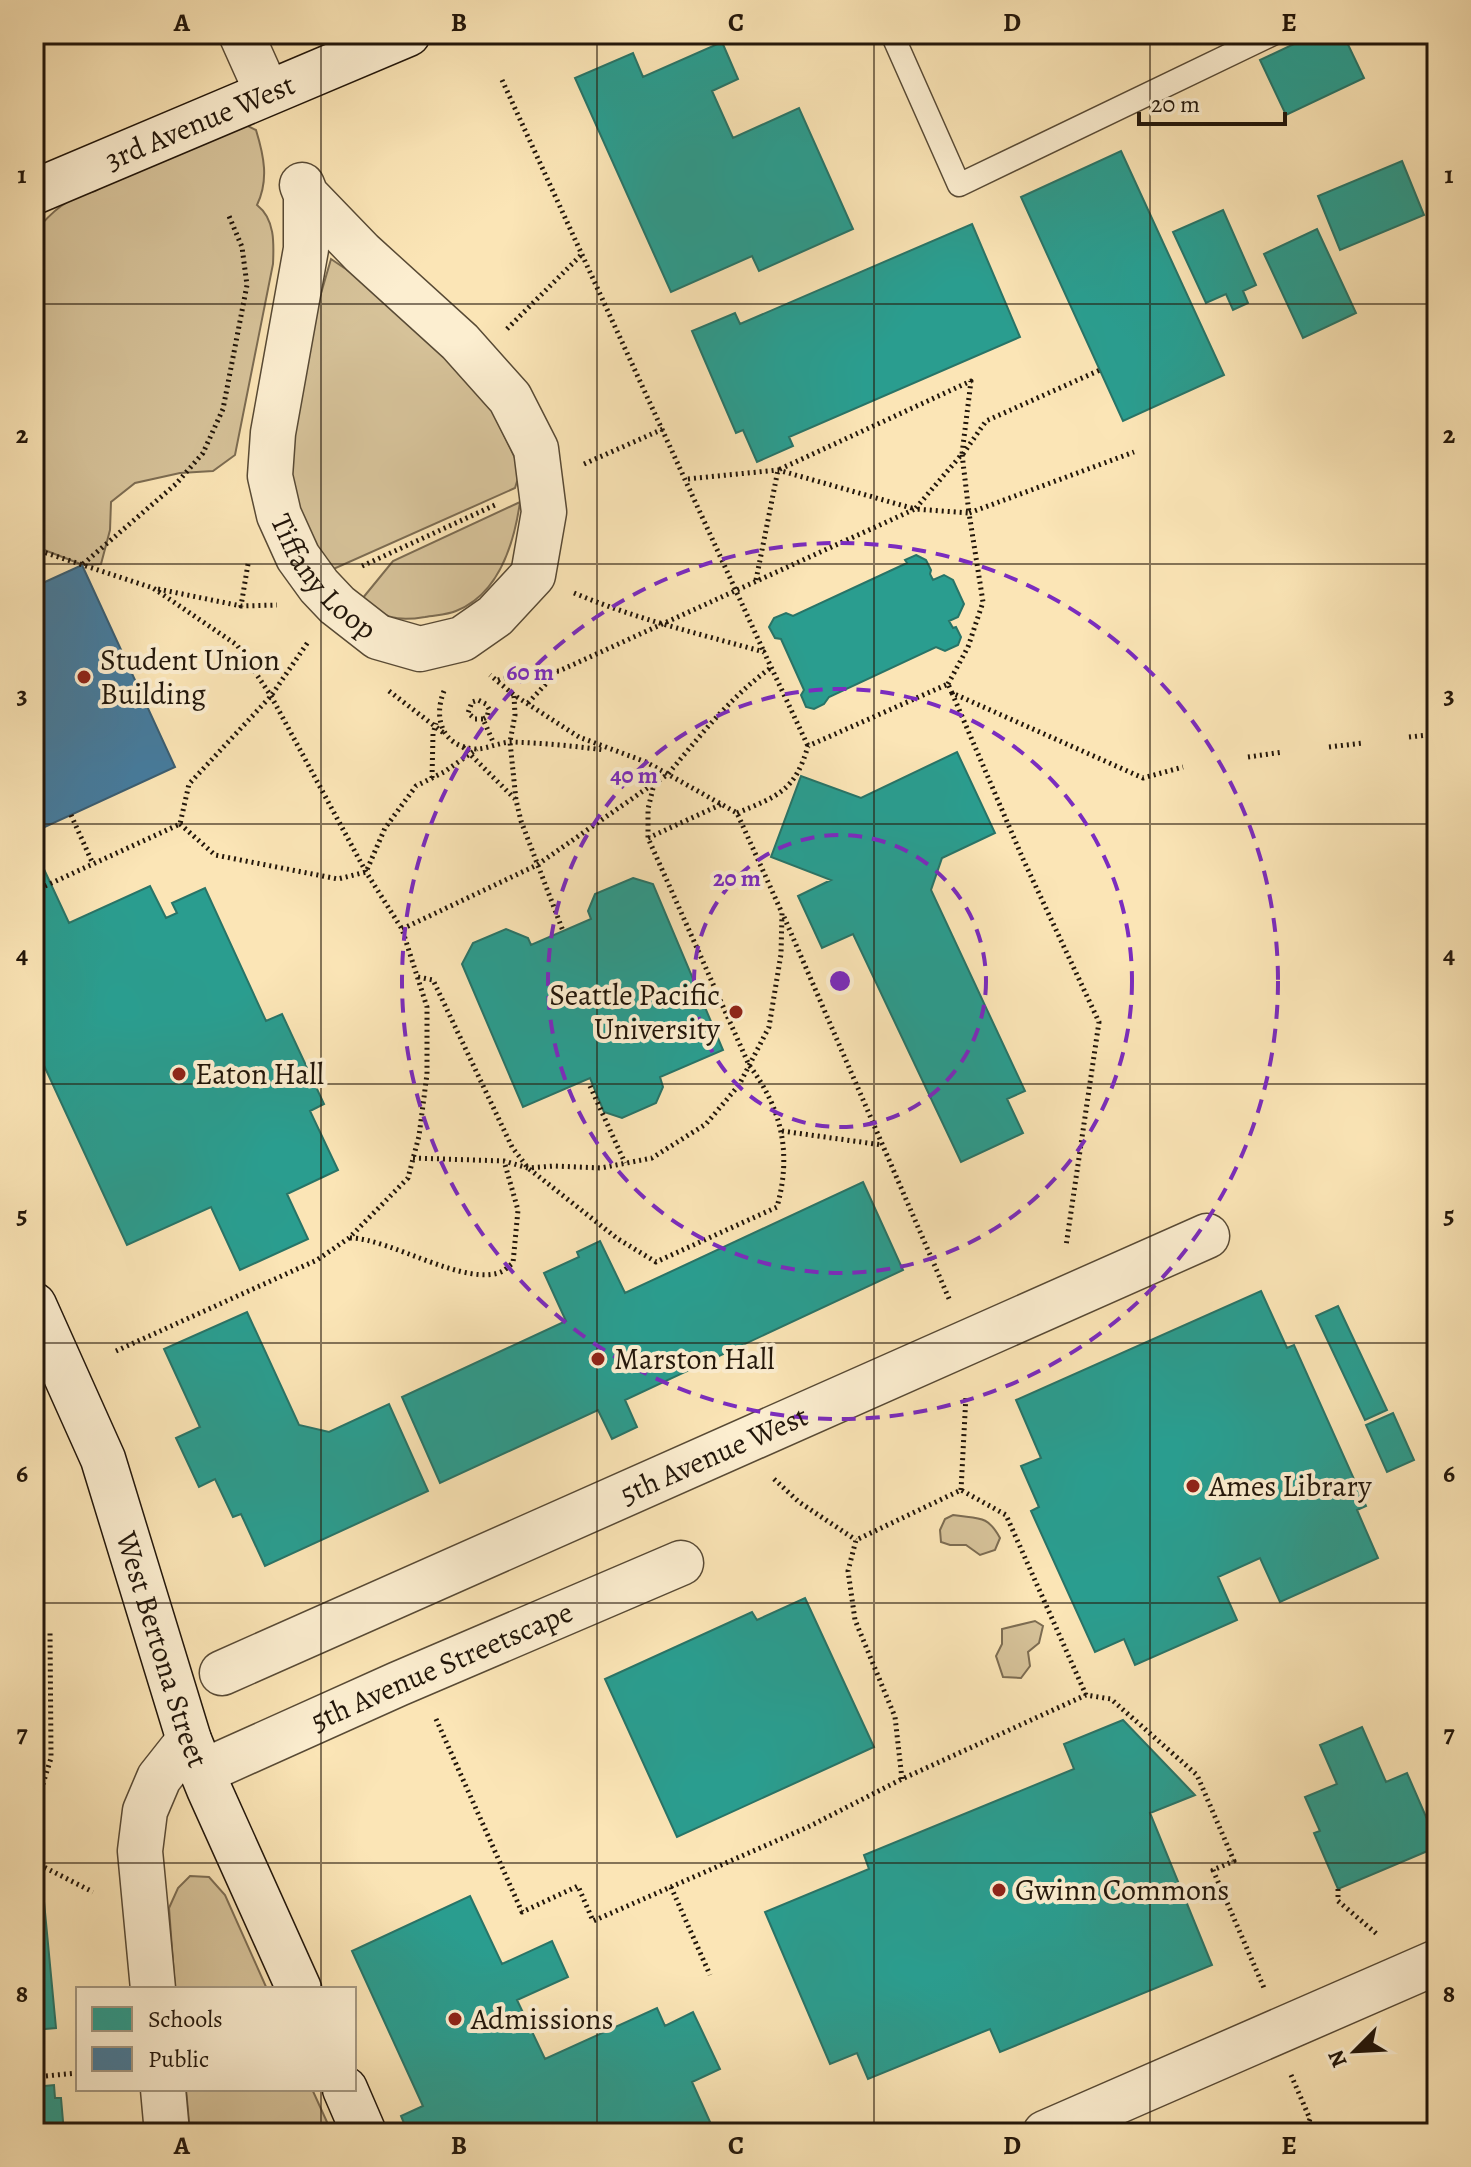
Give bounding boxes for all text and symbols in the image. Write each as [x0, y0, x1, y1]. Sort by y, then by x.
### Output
text: A [173, 5, 191, 40]
text: B [451, 5, 467, 40]
text: C [728, 5, 744, 40]
text: D [1003, 5, 1021, 40]
text: E [1281, 5, 1297, 40]
street label: 3rd Avenue West [99, 64, 301, 180]
scale bar [1139, 76, 1285, 126]
text: 20 m [1151, 88, 1200, 120]
text: 1 [17, 157, 27, 192]
text: 1 [1444, 157, 1454, 192]
text: 2 [16, 417, 29, 452]
text: 2 [1443, 417, 1456, 452]
street label: Tiffany Loop [261, 507, 385, 649]
place label: Student Union Building [100, 640, 280, 714]
text: 60 m [506, 656, 554, 688]
marker: Student Union Building [75, 668, 93, 686]
text: 3 [16, 677, 28, 712]
text: 3 [1443, 677, 1455, 712]
text: 40 m [610, 759, 658, 791]
text: 20 m [713, 862, 761, 894]
text: 4 [16, 937, 28, 972]
text: 4 [1443, 937, 1455, 972]
centre of rings [826, 967, 854, 995]
place label: Seattle Pacific University [549, 975, 721, 1049]
marker: Seattle Pacific University [727, 1003, 745, 1021]
place label: Eaton Hall [195, 1054, 324, 1094]
marker: Eaton Hall [170, 1065, 188, 1083]
text: 5 [16, 1197, 28, 1232]
text: 5 [1443, 1197, 1455, 1232]
place label: Marston Hall [614, 1339, 775, 1379]
marker: Marston Hall [589, 1350, 607, 1368]
street label: 5th Avenue West [614, 1396, 814, 1514]
text: 6 [16, 1456, 28, 1491]
text: 6 [1443, 1456, 1455, 1491]
place label: Ames Library [1208, 1466, 1372, 1506]
marker: Ames Library [1184, 1477, 1202, 1495]
street label: West Bertona Street [106, 1526, 218, 1773]
street label: 5th Avenue Streetscape [304, 1592, 579, 1741]
text: 7 [16, 1716, 28, 1751]
text: 7 [1443, 1716, 1455, 1751]
place label: Gwinn Commons [1015, 1870, 1229, 1910]
marker: Gwinn Commons [990, 1881, 1008, 1899]
text: 8 [16, 1976, 28, 2011]
text: 8 [1443, 1976, 1455, 2011]
legend [76, 1987, 356, 2091]
place label: Admissions [470, 1999, 614, 2039]
text: Schools [148, 2003, 223, 2035]
marker: Admissions [446, 2010, 464, 2028]
north arrow [1315, 2011, 1395, 2091]
text: Public [148, 2043, 209, 2075]
text: N [1321, 2045, 1355, 2072]
text: A [173, 2128, 191, 2163]
text: B [451, 2128, 467, 2163]
text: C [728, 2128, 744, 2163]
text: D [1003, 2128, 1021, 2163]
text: E [1281, 2128, 1297, 2163]

